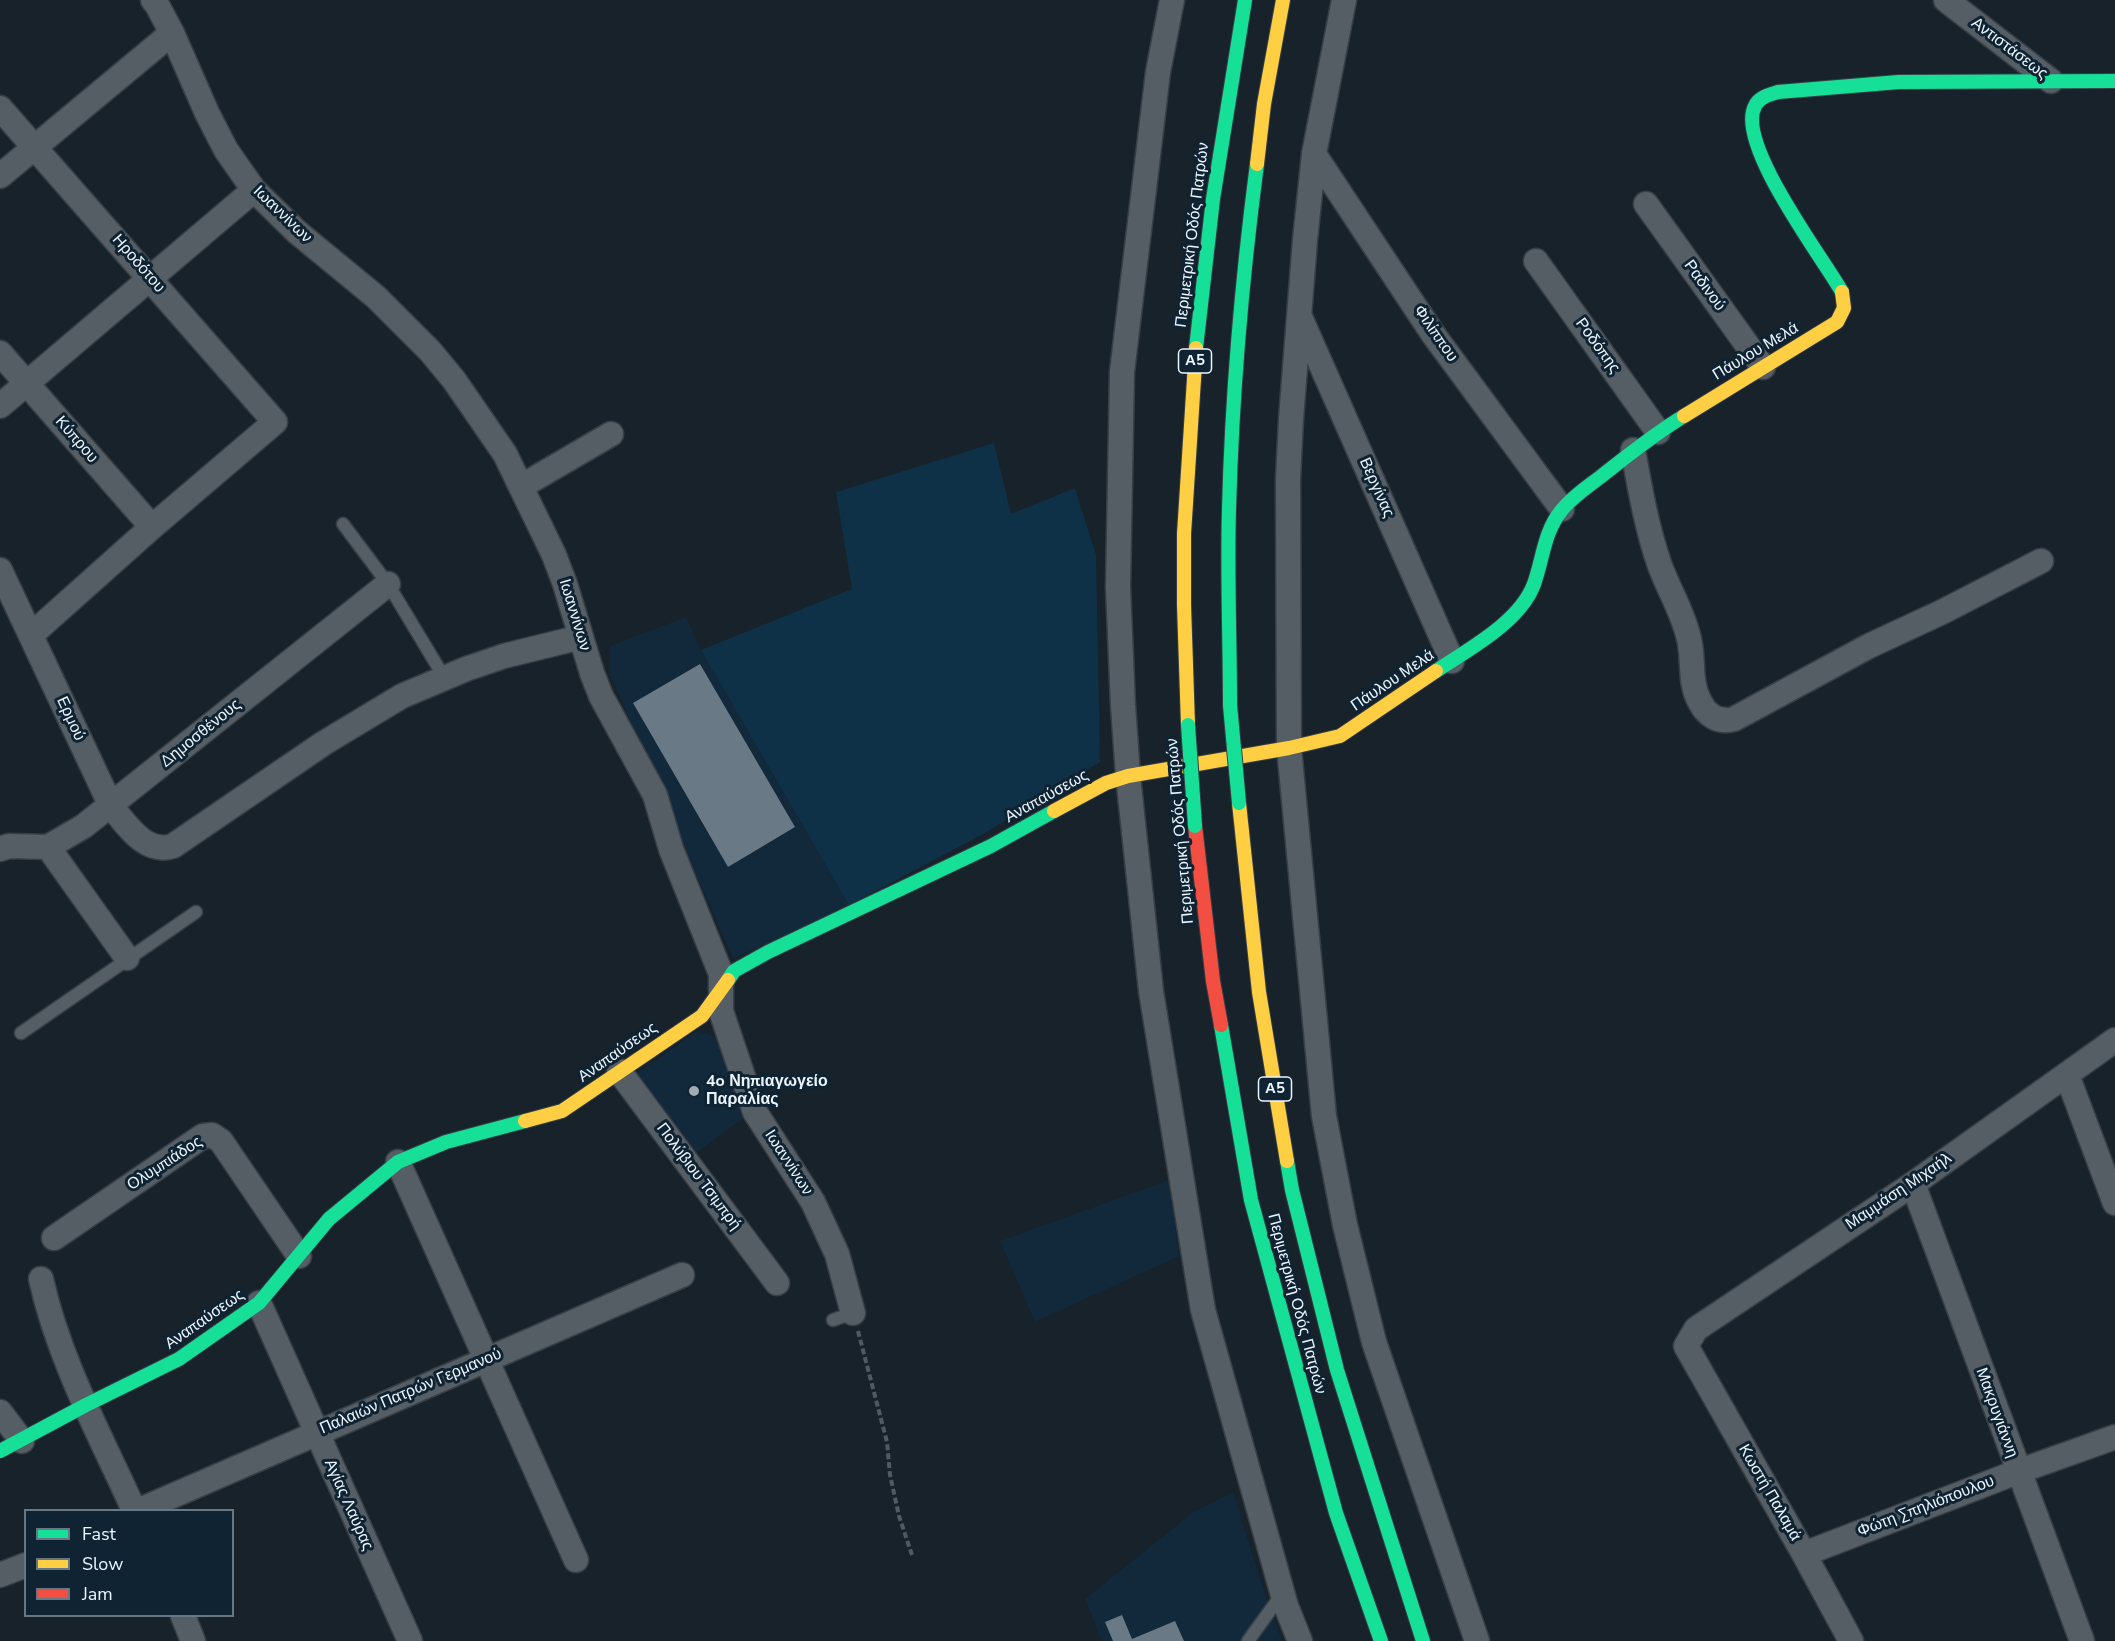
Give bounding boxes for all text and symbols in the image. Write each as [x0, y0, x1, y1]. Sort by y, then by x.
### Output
street label: Αντιστάσεως [1967, 14, 2051, 84]
street label: Περιμετρική Οδός Πατρών [1172, 141, 1214, 329]
street label: Ιωαννίνων [249, 182, 315, 248]
street label: Ηροδότου [108, 231, 168, 297]
street label: Ραδινού [1679, 257, 1729, 315]
street label: Φιλίππου [1409, 302, 1461, 366]
street label: Ροδόπης [1571, 315, 1623, 377]
street label: Πάυλου Μελά [1710, 319, 1802, 385]
road number: Α5 [1178, 349, 1212, 373]
street label: Κύπρου [51, 413, 101, 467]
street label: Βεργίνας [1354, 455, 1398, 521]
street label: Ιωαννίνων [554, 577, 594, 653]
street label: Πάυλου Μελά [1348, 646, 1438, 716]
street label: Ερμού [51, 694, 89, 744]
street label: Δημοσθένους [157, 696, 245, 772]
street label: Περιμετρική Οδός Πατρών [1163, 737, 1199, 925]
street label: Αναπαύσεως [1002, 766, 1092, 828]
street label: Αναπαύσεως [575, 1019, 661, 1087]
place label: 4o Νηπιαγωγείο Παραλίας [706, 1072, 828, 1110]
road number: Α5 [1258, 1077, 1292, 1101]
marker: 4o Νηπιαγωγείο Παραλίας [687, 1084, 701, 1098]
street label: Πολύβιου Τσιμπρή [652, 1120, 744, 1234]
street label: Ιωαννίνων [760, 1127, 816, 1199]
street label: Ολυμπιάδος [124, 1133, 206, 1195]
street label: Μαμμάση Μιχαήλ [1842, 1149, 1956, 1235]
street label: Περιμετρική Οδός Πατρών [1263, 1212, 1329, 1396]
street label: Αναπαύσεως [162, 1286, 248, 1354]
street label: Παλαιών Πατρών Γερμανού [317, 1345, 505, 1439]
street label: Μακρυγιάννη [1971, 1365, 2021, 1461]
street label: Κωστή Παλαμά [1734, 1441, 1804, 1545]
street label: Αγίας Λαύρας [319, 1456, 377, 1554]
street label: Φώτη Σπηλιόπουλου [1855, 1472, 1997, 1542]
legend [24, 1509, 234, 1617]
text: Fast [82, 1522, 116, 1546]
text: Slow [82, 1552, 123, 1576]
text: Jam [82, 1582, 113, 1606]

